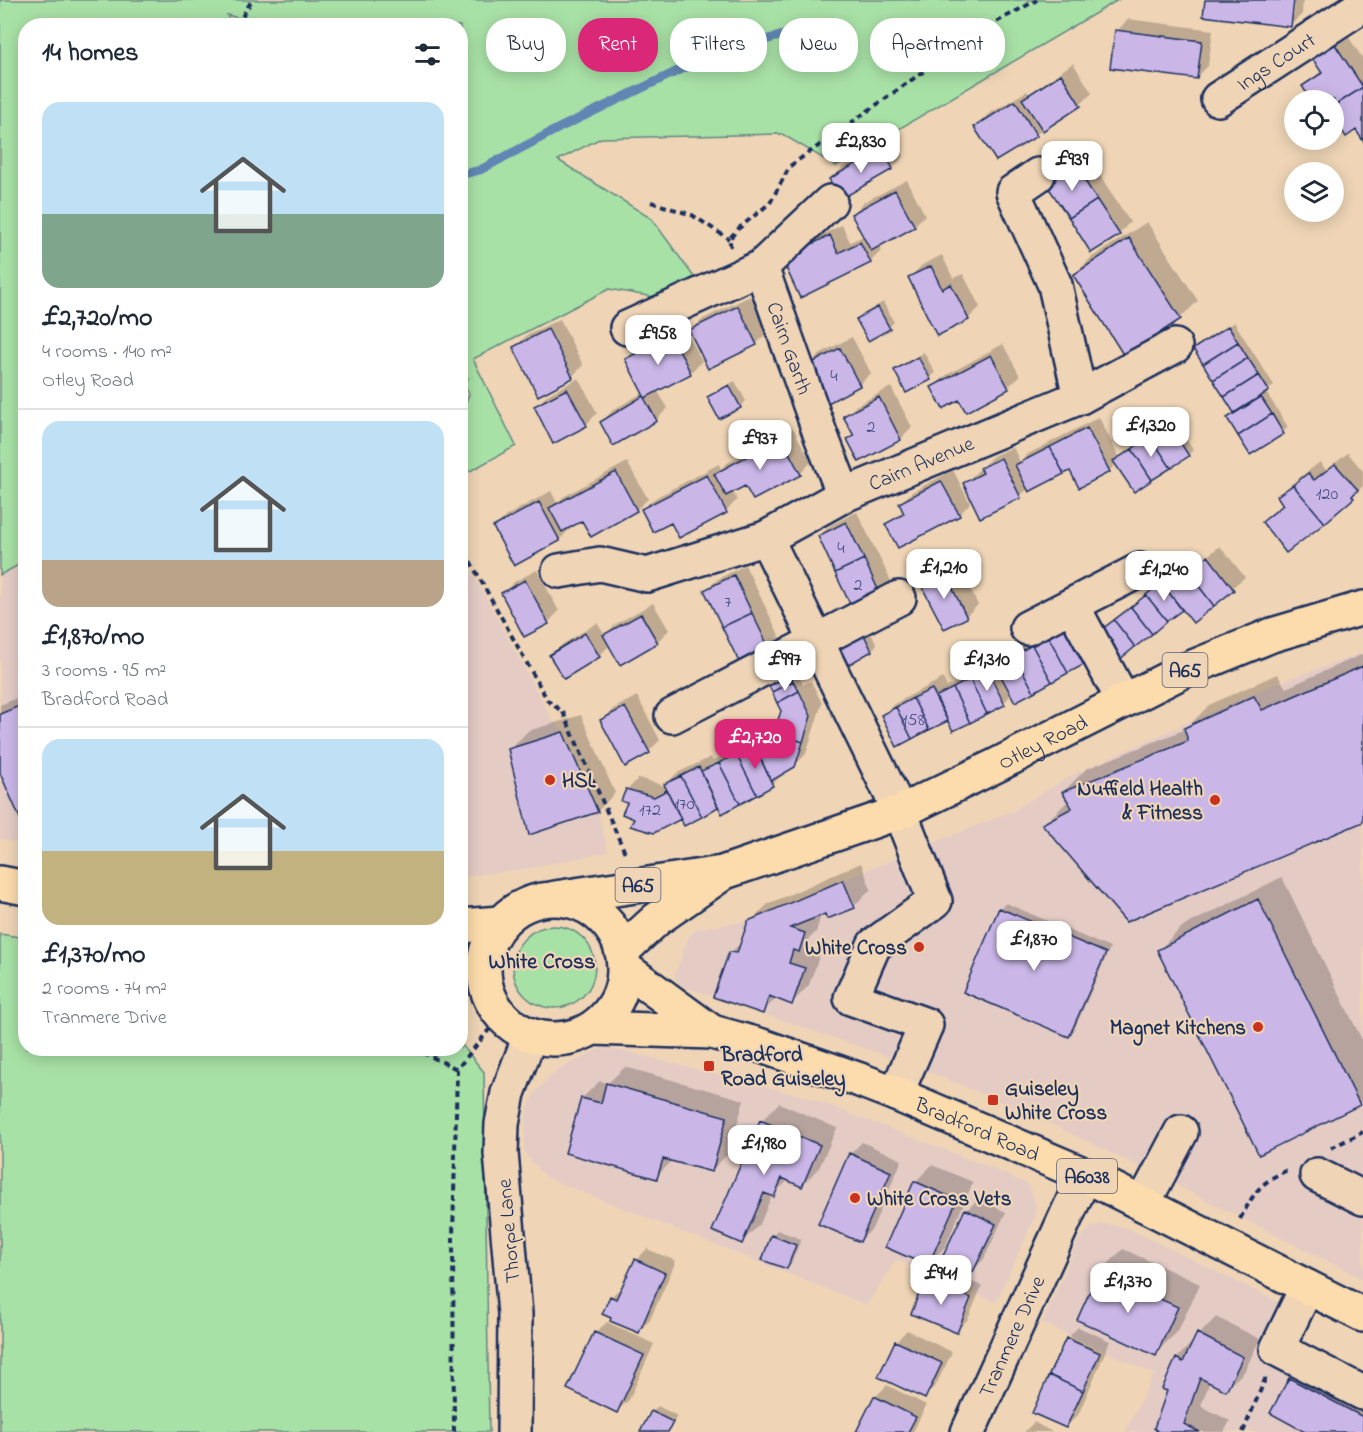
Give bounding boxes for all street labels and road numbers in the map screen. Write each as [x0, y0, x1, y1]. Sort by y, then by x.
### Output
street label: Ings Court [1232, 26, 1322, 100]
street label: Cairn Garth [758, 298, 818, 399]
street label: Cairn Avenue [865, 429, 980, 500]
road number: A65 [1162, 653, 1208, 687]
street label: Otley Road [994, 708, 1094, 779]
road number: A65 [616, 868, 660, 902]
street label: Bradford Road [909, 1090, 1044, 1171]
road number: A6038 [1057, 1159, 1117, 1193]
street label: Thorpe Lane [490, 1177, 529, 1284]
street label: Tranmere Drive [973, 1271, 1054, 1403]

